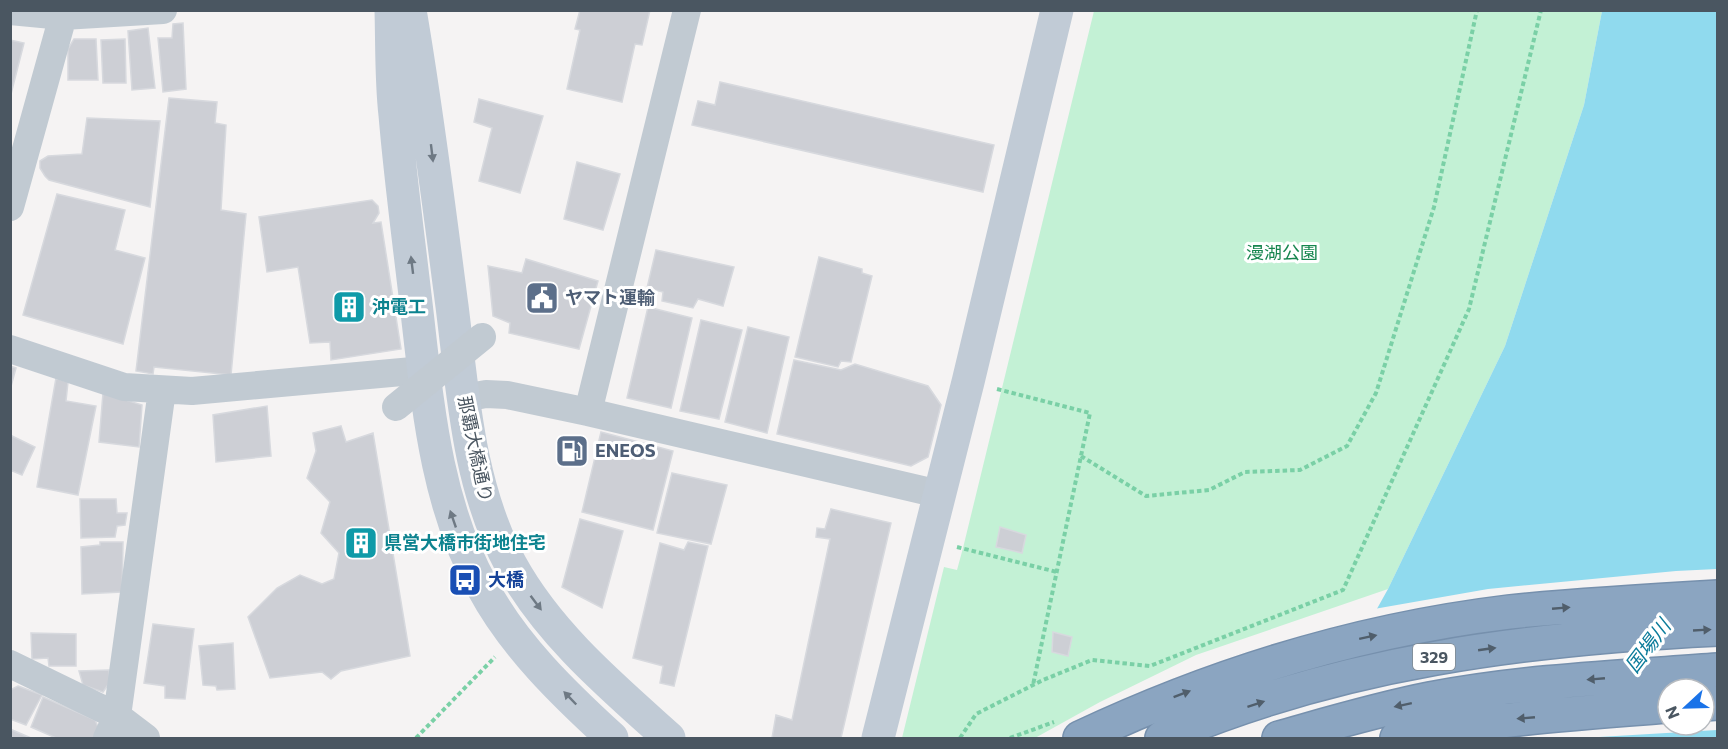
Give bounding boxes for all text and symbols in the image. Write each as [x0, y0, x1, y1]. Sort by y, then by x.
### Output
one-way arrow [428, 143, 437, 162]
park label: 漫湖公園 [1246, 241, 1318, 263]
one-way arrow [407, 255, 417, 274]
public building icon: ヤマト運輸 [524, 280, 560, 316]
place label: ヤマト運輸 [565, 286, 655, 308]
building icon: 沖電工 [331, 289, 367, 325]
place label: 沖電工 [372, 295, 426, 317]
street label: 那覇大橋通り [454, 394, 498, 504]
fuel station icon: ENEOS [554, 433, 590, 469]
place label: ENEOS [595, 439, 656, 461]
one-way arrow [448, 510, 457, 528]
building icon: 県営大橋市街地住宅 [343, 525, 379, 561]
place label: 県営大橋市街地住宅 [384, 531, 546, 553]
bus stop icon: 大橋 [447, 562, 483, 598]
place label: 大橋 [488, 568, 524, 590]
one-way arrow [530, 596, 542, 611]
one-way arrow [1551, 603, 1570, 613]
water label: 国場川 [1620, 613, 1676, 677]
one-way arrow [1692, 625, 1711, 634]
one-way arrow [1359, 632, 1378, 641]
road number: 329 [1413, 644, 1455, 670]
one-way arrow [1477, 644, 1496, 653]
one-way arrow [1587, 674, 1606, 684]
north arrow [1656, 677, 1716, 737]
one-way arrow [1173, 689, 1191, 699]
one-way arrow [563, 690, 577, 705]
one-way arrow [1247, 698, 1265, 708]
one-way arrow [1393, 701, 1412, 710]
text: N [1661, 704, 1683, 722]
one-way arrow [1516, 713, 1535, 723]

